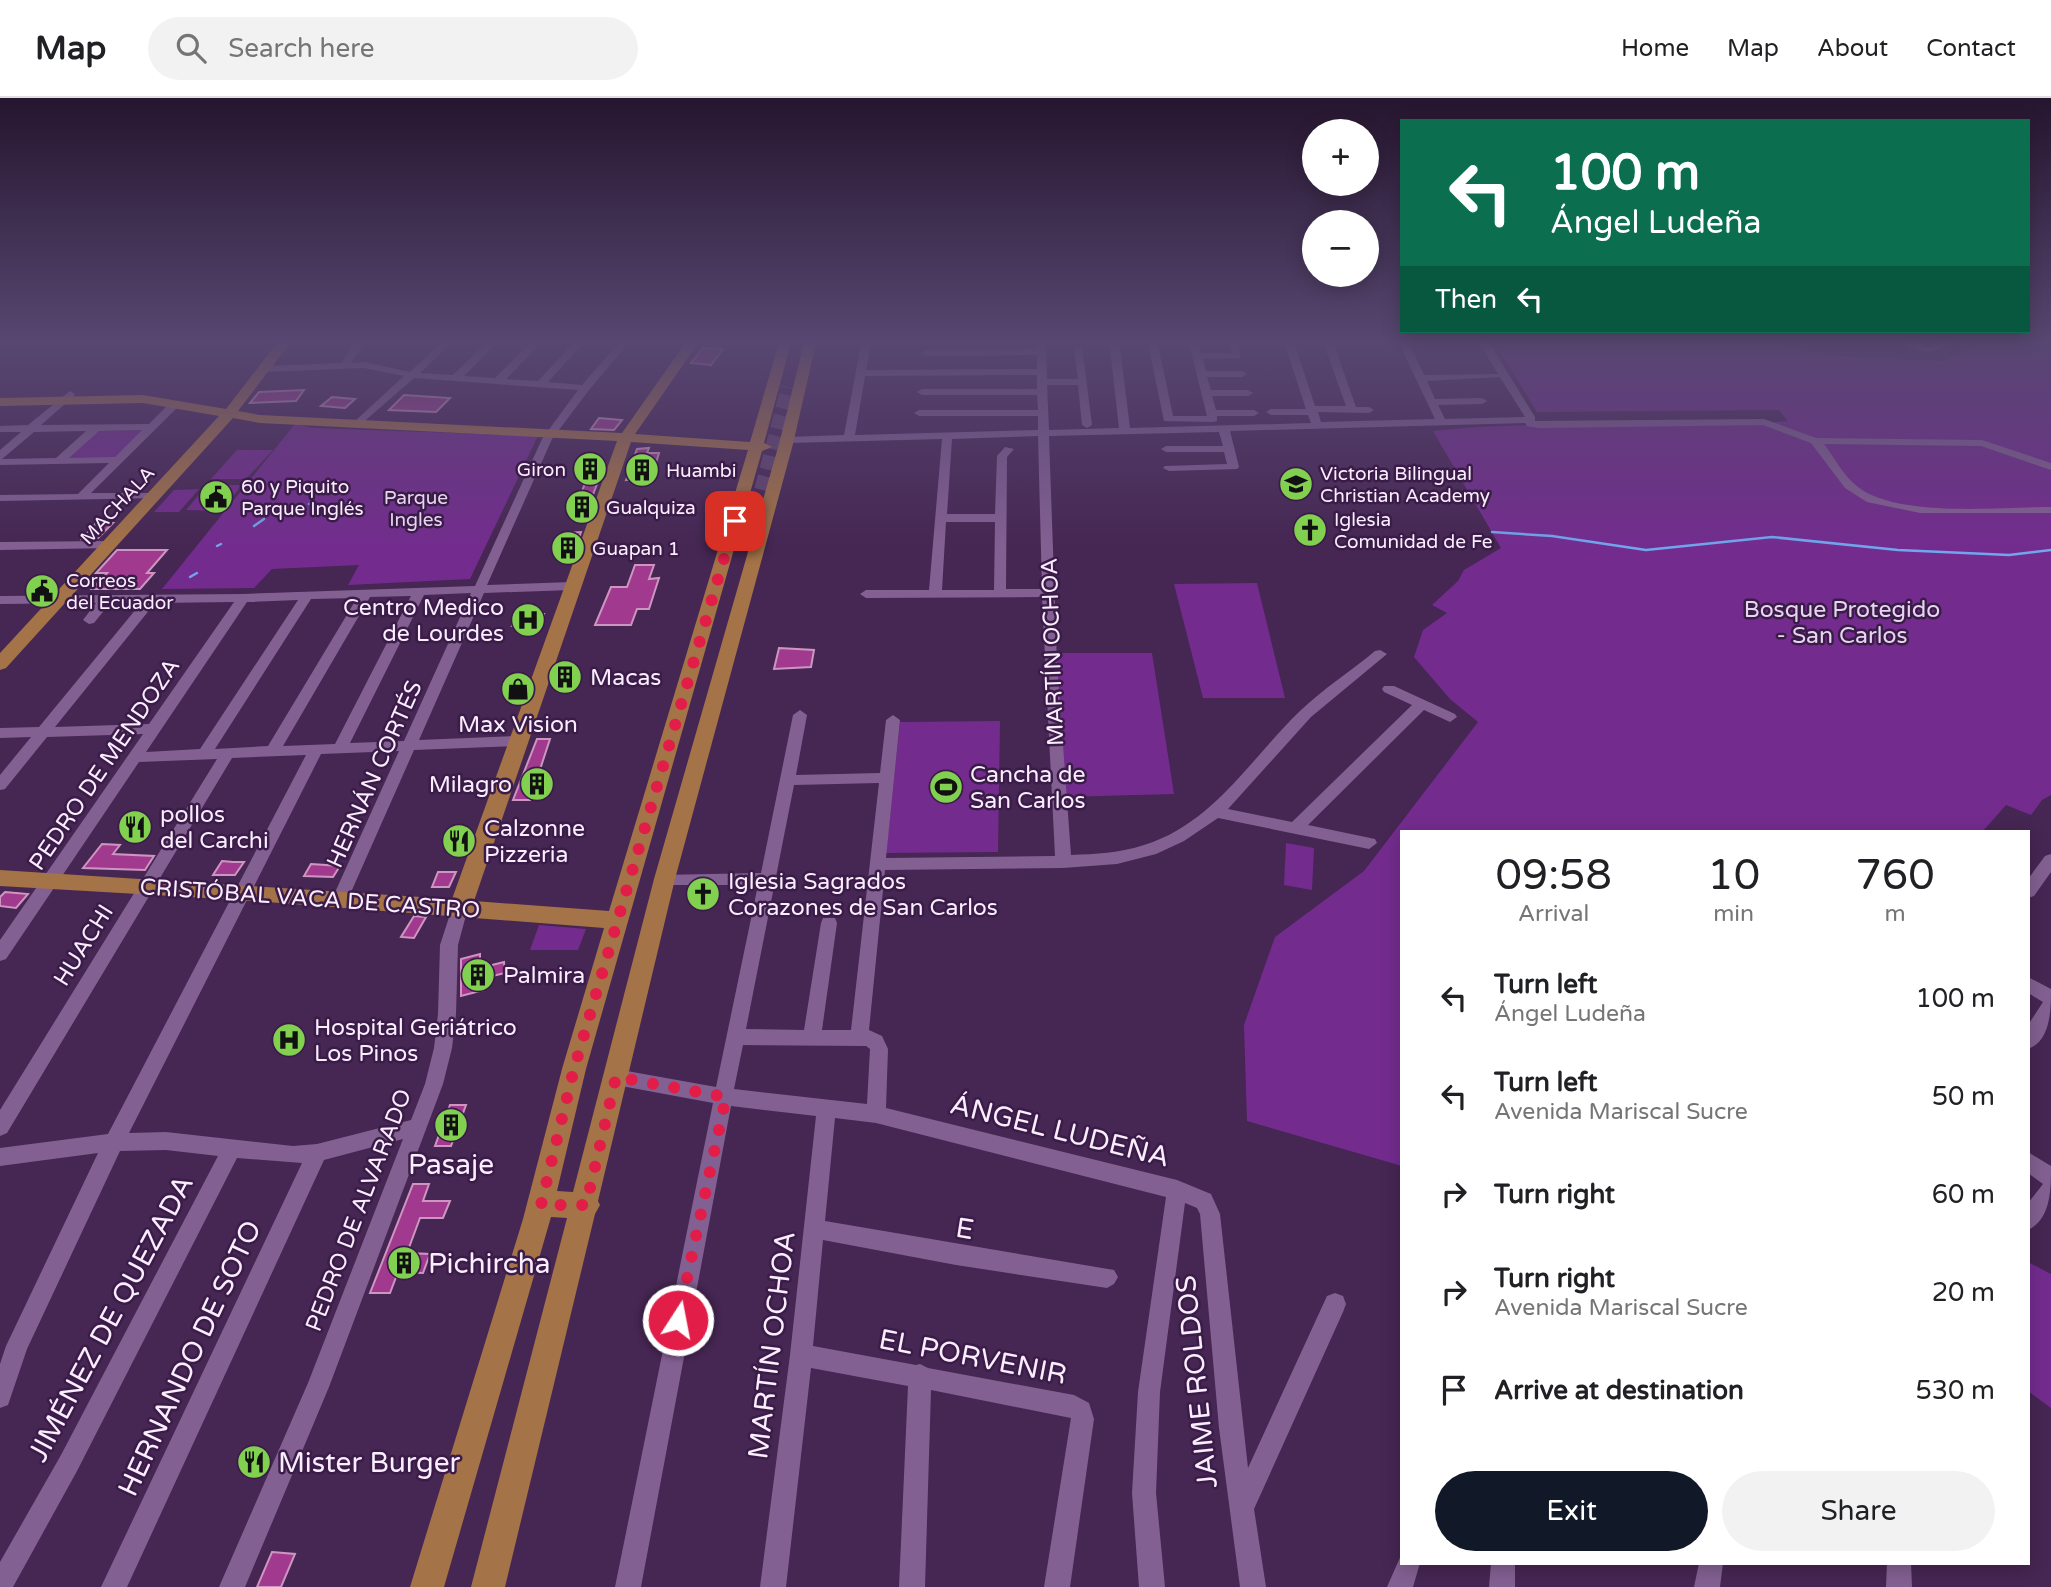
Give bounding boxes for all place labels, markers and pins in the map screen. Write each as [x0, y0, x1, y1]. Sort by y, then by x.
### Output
building icon: Giron [571, 450, 609, 488]
building icon: Huambi [623, 451, 661, 489]
place label: Giron [517, 459, 566, 481]
place label: Huambi [666, 460, 737, 482]
place label: Victoria Bilingual Christian Academy [1320, 463, 1490, 507]
school or university icon: Victoria Bilingual Christian Academy [1277, 465, 1315, 503]
place label: 60 y Piquito Parque Inglés [241, 476, 364, 520]
public building icon: 60 y Piquito Parque Inglés [197, 478, 235, 516]
building icon: Gualquiza [563, 488, 601, 526]
pin [705, 491, 765, 551]
place label: Gualquiza [606, 497, 696, 519]
place label: Iglesia Comunidad de Fe [1334, 509, 1493, 553]
church icon: Iglesia Comunidad de Fe [1291, 511, 1329, 549]
building icon: Guapan 1 [549, 529, 587, 567]
place label: Guapan 1 [592, 538, 680, 560]
place label: Correos del Ecuador [66, 570, 174, 614]
public building icon: Correos del Ecuador [23, 572, 61, 610]
place label: Centro Medico de Lourdes [343, 594, 504, 648]
hospital icon: Centro Medico de Lourdes [509, 601, 547, 639]
building icon: Macas [546, 658, 584, 696]
place label: Macas [590, 664, 661, 692]
shop icon: Max Vision [499, 670, 537, 708]
place label: Max Vision [458, 711, 578, 739]
place label: Cancha de San Carlos [970, 761, 1086, 815]
building icon: Milagro [518, 765, 556, 803]
sports icon: Cancha de San Carlos [927, 768, 965, 806]
place label: Milagro [429, 771, 512, 799]
place label: pollos del Carchi [160, 801, 269, 855]
restaurant icon: pollos del Carchi [116, 808, 154, 846]
place label: Calzonne Pizzeria [484, 815, 585, 869]
restaurant icon: Calzonne Pizzeria [440, 822, 478, 860]
place label: Iglesia Sagrados Corazones de San Carlos [728, 868, 998, 922]
church icon: Iglesia Sagrados Corazones de San Carlos [684, 875, 722, 913]
building icon: Palmira [459, 956, 497, 994]
place label: Palmira [503, 962, 585, 990]
place label: Hospital Geriátrico Los Pinos [314, 1014, 517, 1068]
hospital icon: Hospital Geriátrico Los Pinos [270, 1021, 308, 1059]
building icon: Pasaje [432, 1106, 470, 1144]
place label: Pasaje [408, 1148, 494, 1182]
building icon: Pichircha [385, 1244, 423, 1282]
place label: Pichircha [428, 1247, 551, 1281]
restaurant icon: Mister Burger [235, 1443, 273, 1481]
place label: Mister Burger [278, 1446, 461, 1480]

